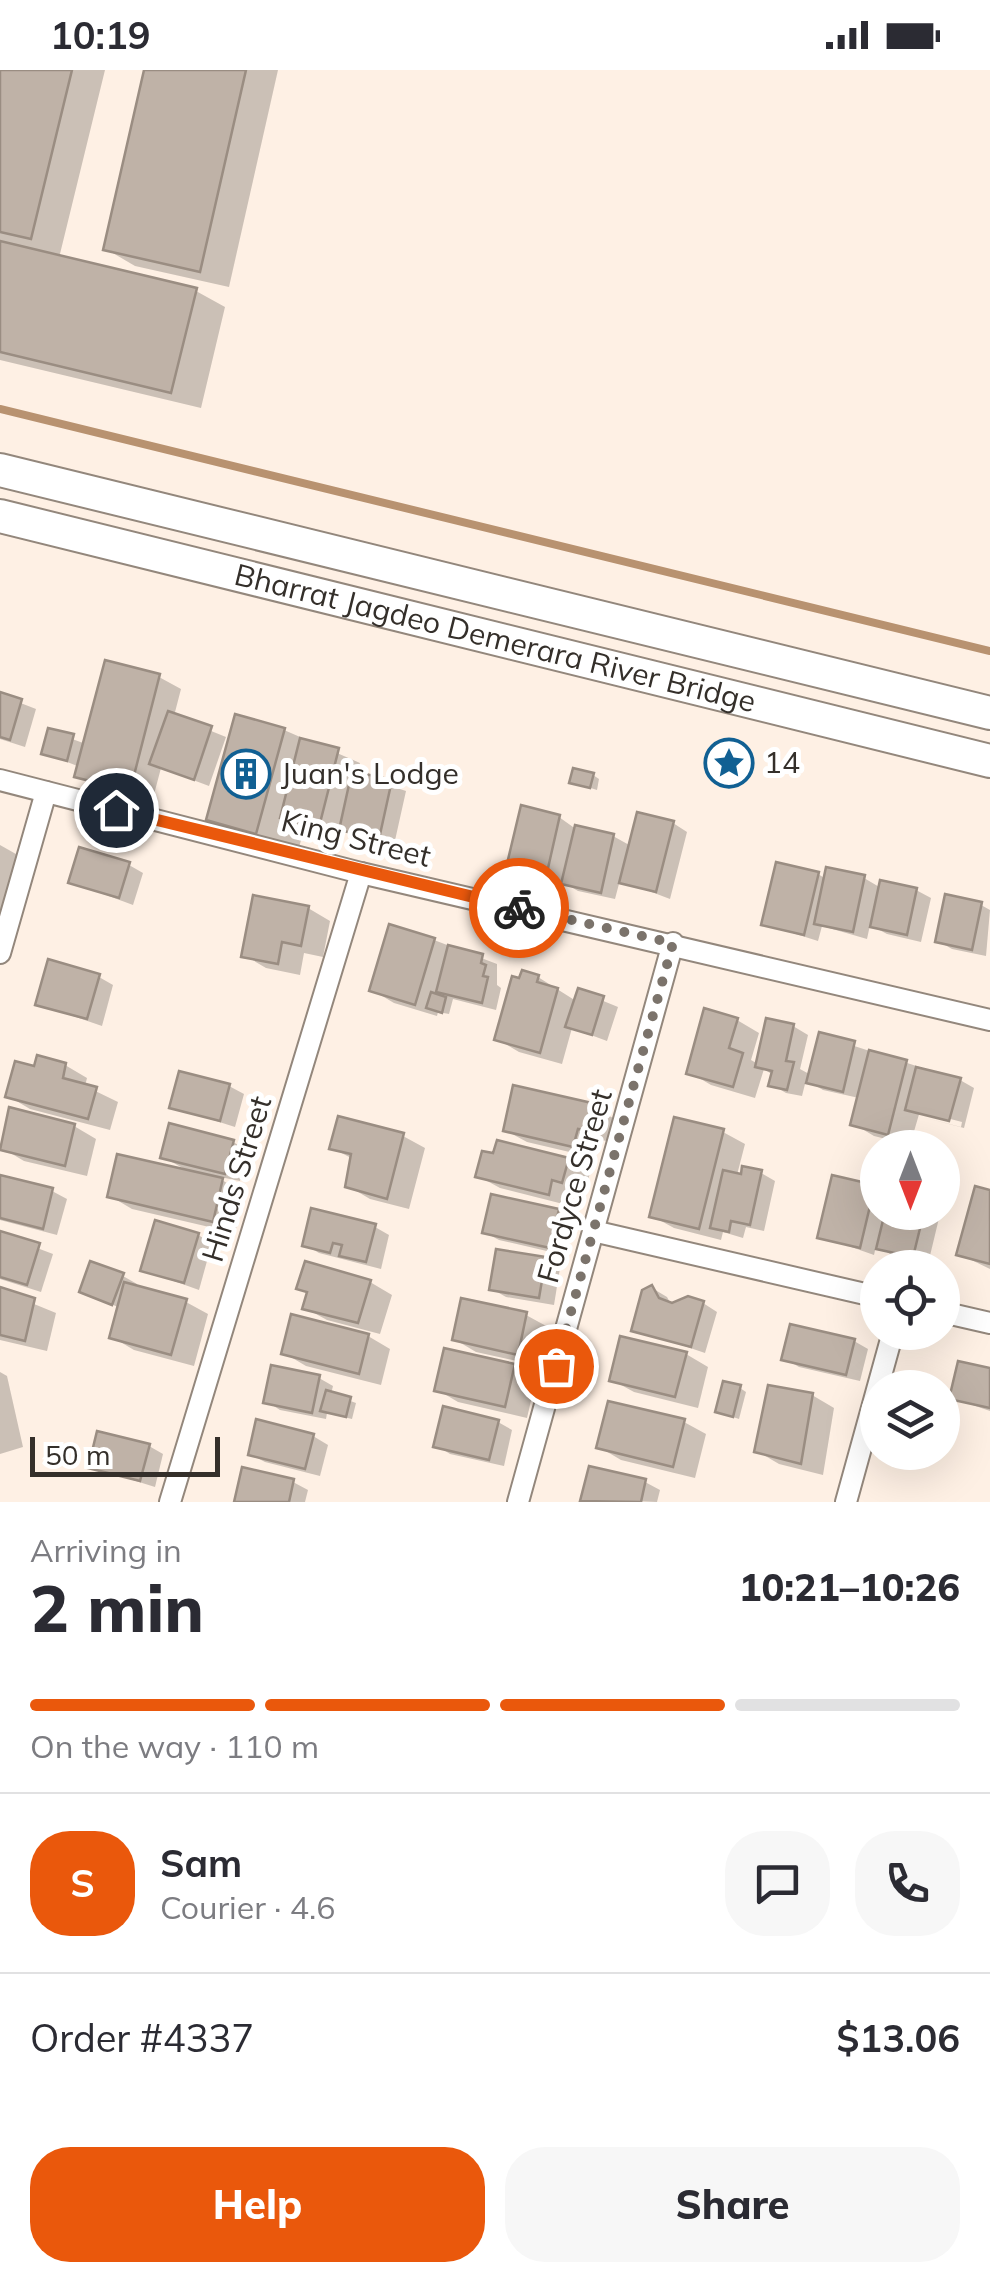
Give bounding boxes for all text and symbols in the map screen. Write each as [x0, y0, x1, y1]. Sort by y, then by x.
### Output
text: 10:19 [50, 11, 151, 59]
street label: Bharrat Jagdeo Demerara River Bridge [231, 555, 760, 720]
place icon: 14 [703, 737, 755, 789]
place label: 14 [764, 743, 800, 781]
building icon: Juan's Lodge [220, 748, 272, 800]
place label: Juan's Lodge [281, 754, 459, 792]
pin [74, 768, 159, 853]
icon: home [89, 783, 144, 838]
street label: King Street [278, 801, 435, 875]
courier [469, 858, 569, 958]
icon: bike [492, 881, 547, 936]
street label: Fordyce Street [528, 1085, 620, 1287]
street label: Hinds Street [193, 1091, 279, 1266]
north arrow [860, 1130, 960, 1230]
map controls [860, 1130, 960, 1470]
button: locate [860, 1250, 960, 1350]
pin [514, 1324, 599, 1409]
icon: bag [529, 1339, 584, 1394]
button: layers [860, 1370, 960, 1470]
scale bar [30, 1432, 220, 1476]
text: 50 m [45, 1437, 111, 1472]
text: Arriving in [30, 1530, 182, 1570]
text: 10:21–10:26 [739, 1563, 960, 1611]
text: 2 min [30, 1567, 204, 1648]
text: On the way · 110 m [30, 1726, 319, 1766]
button: chat [725, 1831, 830, 1936]
button: phone [855, 1831, 960, 1936]
text: Sam [160, 1839, 242, 1887]
text: S [70, 1859, 95, 1907]
text: Courier · 4.6 [160, 1887, 336, 1927]
text: Order #4337 [30, 2014, 254, 2062]
text: $13.06 [837, 2014, 960, 2062]
button: Help [30, 2147, 485, 2262]
button: Share [505, 2147, 960, 2262]

